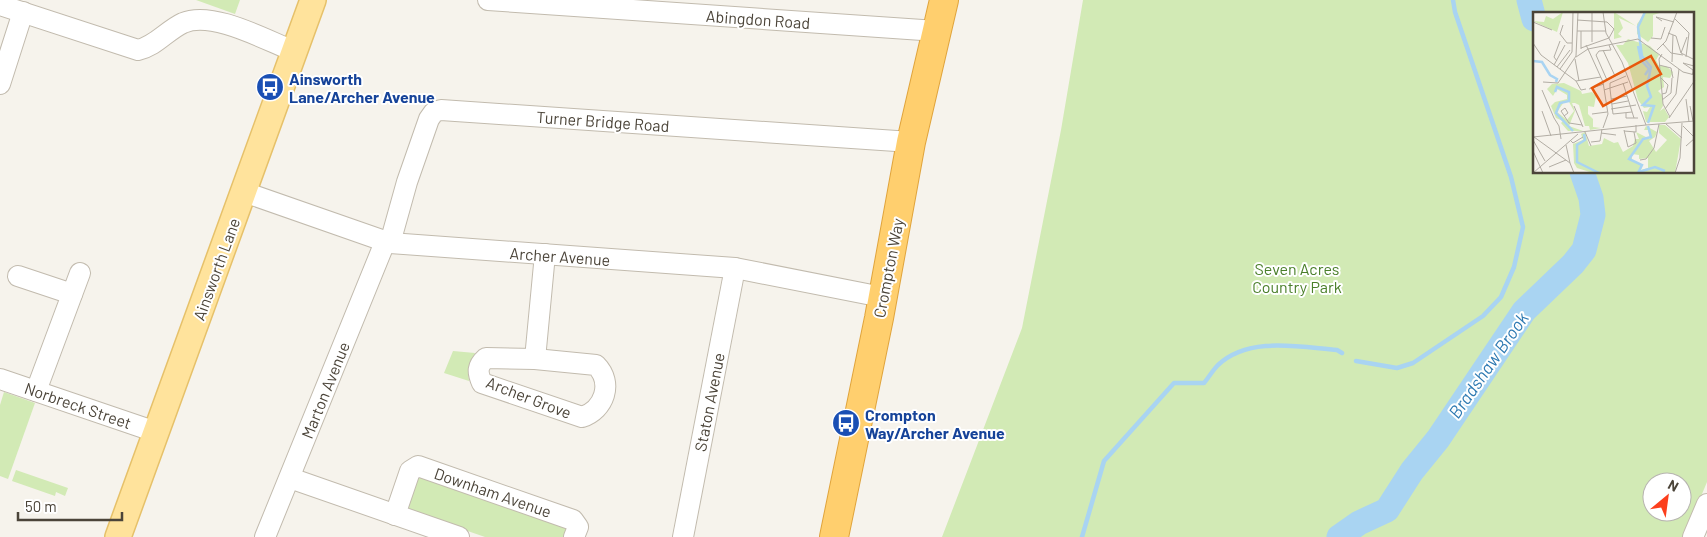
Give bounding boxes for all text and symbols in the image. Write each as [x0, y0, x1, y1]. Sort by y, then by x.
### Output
street label: Abingdon Road [705, 6, 811, 32]
inset map [1533, 12, 1694, 174]
place label: Ainsworth Lane/Archer Avenue [289, 69, 435, 106]
bus stop icon: Ainsworth Lane/Archer Avenue [255, 72, 285, 102]
street label: Turner Bridge Road [536, 107, 670, 135]
street label: Ainsworth Lane [189, 215, 243, 323]
street label: Crompton Way [869, 216, 907, 319]
street label: Archer Avenue [509, 243, 611, 269]
park label: Seven Acres Country Park [1252, 259, 1342, 296]
water label: Bradshaw Brook [1443, 307, 1533, 422]
street label: Marton Avenue [297, 339, 353, 441]
street label: Staton Avenue [690, 351, 728, 453]
street label: Archer Grove [484, 372, 574, 422]
street label: Norbreck Street [22, 378, 134, 432]
place label: Crompton Way/Archer Avenue [865, 405, 1005, 442]
bus stop icon: Crompton Way/Archer Avenue [831, 408, 861, 438]
street label: Downham Avenue [432, 463, 554, 521]
north arrow [1642, 472, 1692, 522]
text: N [1665, 476, 1682, 495]
scale bar [18, 490, 121, 522]
text: 50 m [25, 497, 57, 515]

